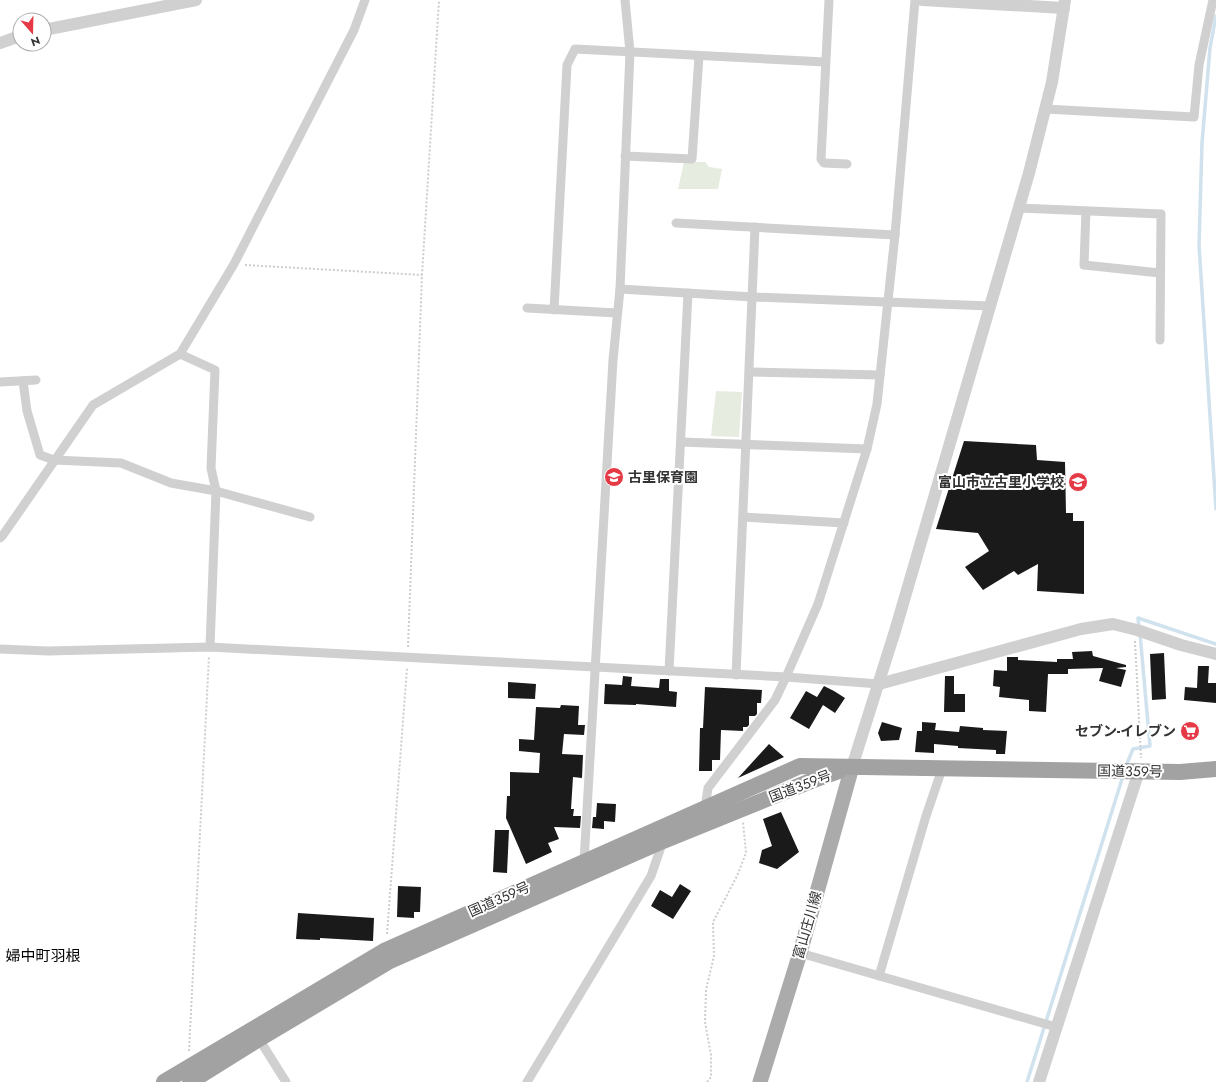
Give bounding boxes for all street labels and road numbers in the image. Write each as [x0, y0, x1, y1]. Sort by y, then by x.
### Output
street label: 国道359号 [1097, 760, 1163, 782]
street label: 国道359号 [766, 765, 834, 807]
street label: 国道359号 [465, 877, 533, 921]
street label: 富山庄川線 [788, 889, 826, 961]

